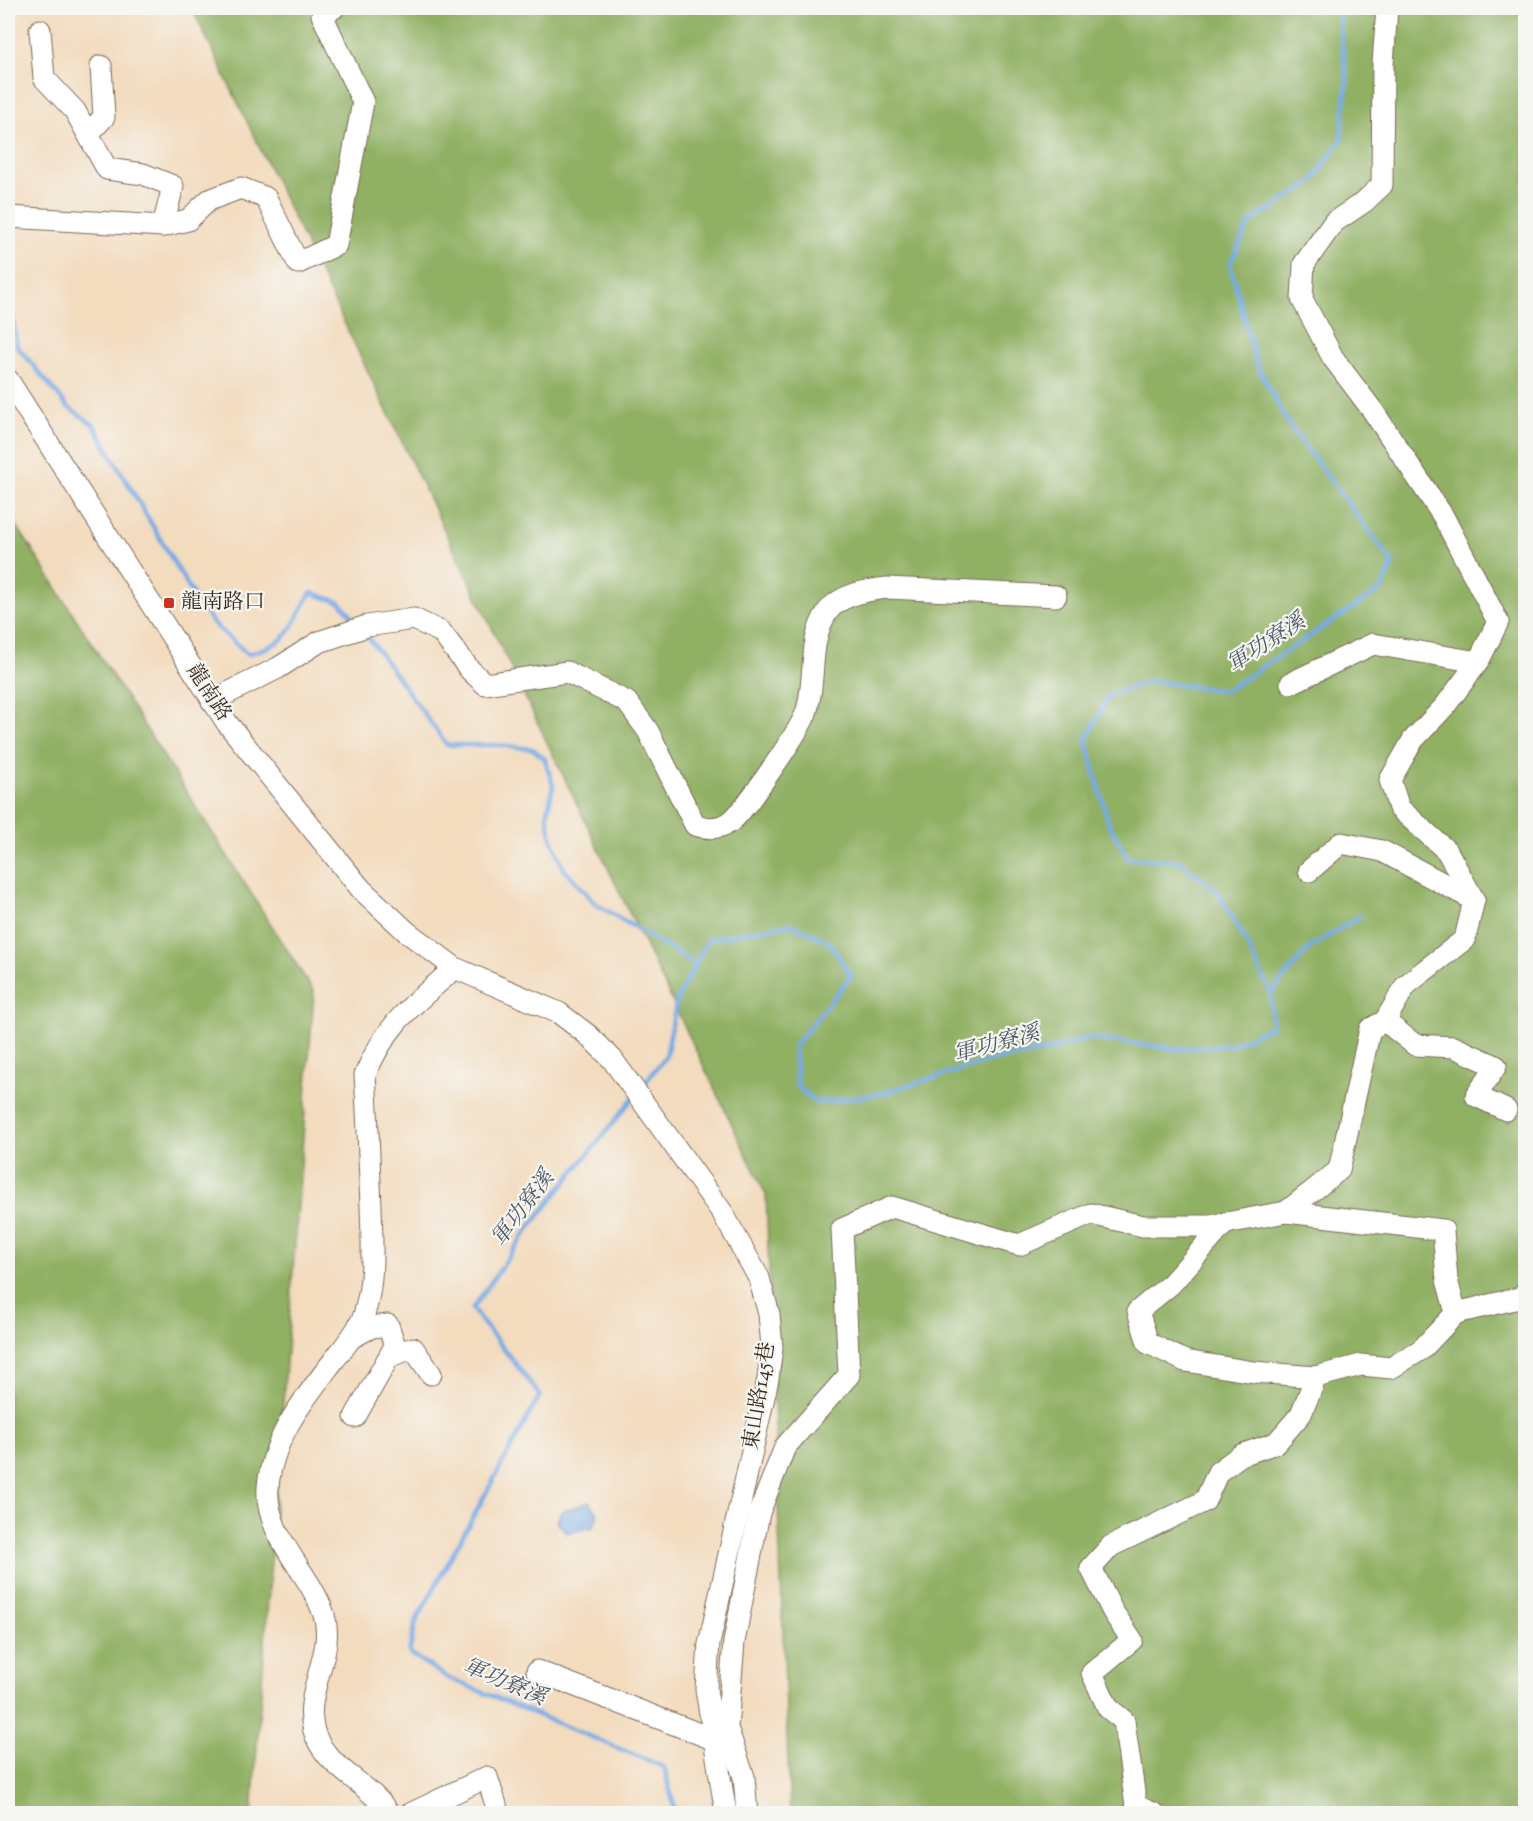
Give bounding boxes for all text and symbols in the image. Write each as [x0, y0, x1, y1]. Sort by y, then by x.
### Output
place label: 龍南路口 [181, 588, 265, 618]
marker: 龍南路口 [162, 596, 176, 610]
water label: 軍功寮溪 [1221, 606, 1314, 681]
street label: 龍南路 [178, 658, 238, 728]
water label: 軍功寮溪 [950, 1018, 1046, 1072]
water label: 軍功寮溪 [485, 1163, 564, 1254]
street label: 東山路145巷 [737, 1340, 783, 1452]
water label: 軍功寮溪 [457, 1651, 553, 1716]

